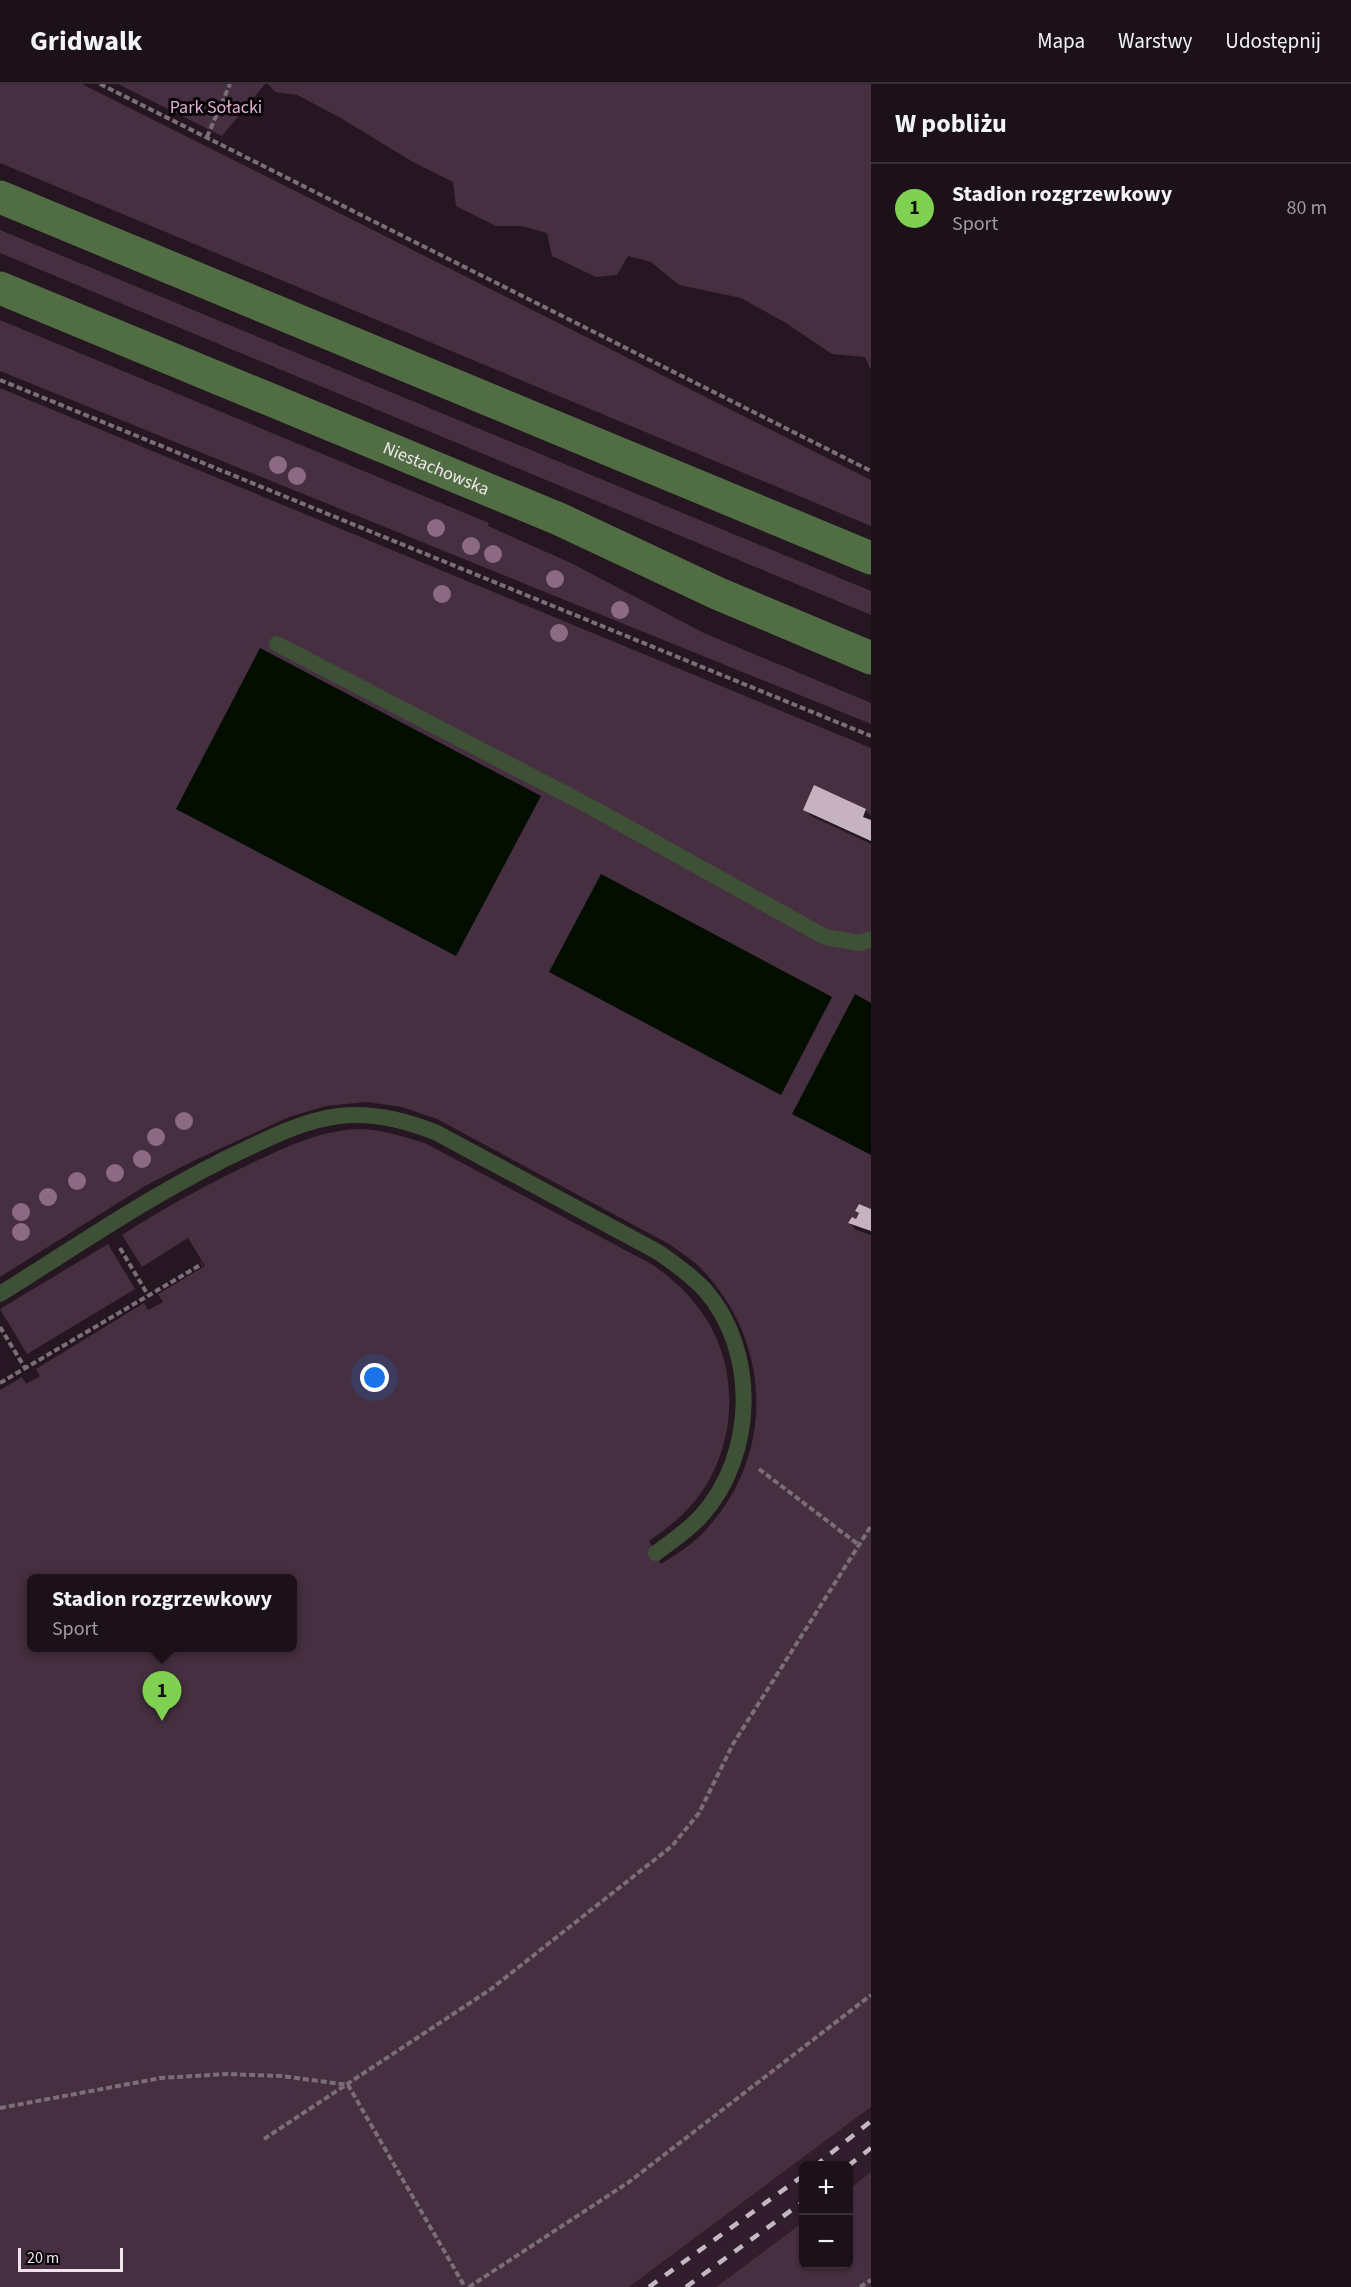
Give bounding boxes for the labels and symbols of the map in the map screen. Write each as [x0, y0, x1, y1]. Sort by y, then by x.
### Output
park label: Park Sołacki [170, 95, 262, 120]
street label: Niestachowska [379, 435, 493, 501]
your location [360, 1363, 389, 1392]
pin: 1 [142, 1672, 182, 1721]
scale bar [18, 2245, 123, 2272]

